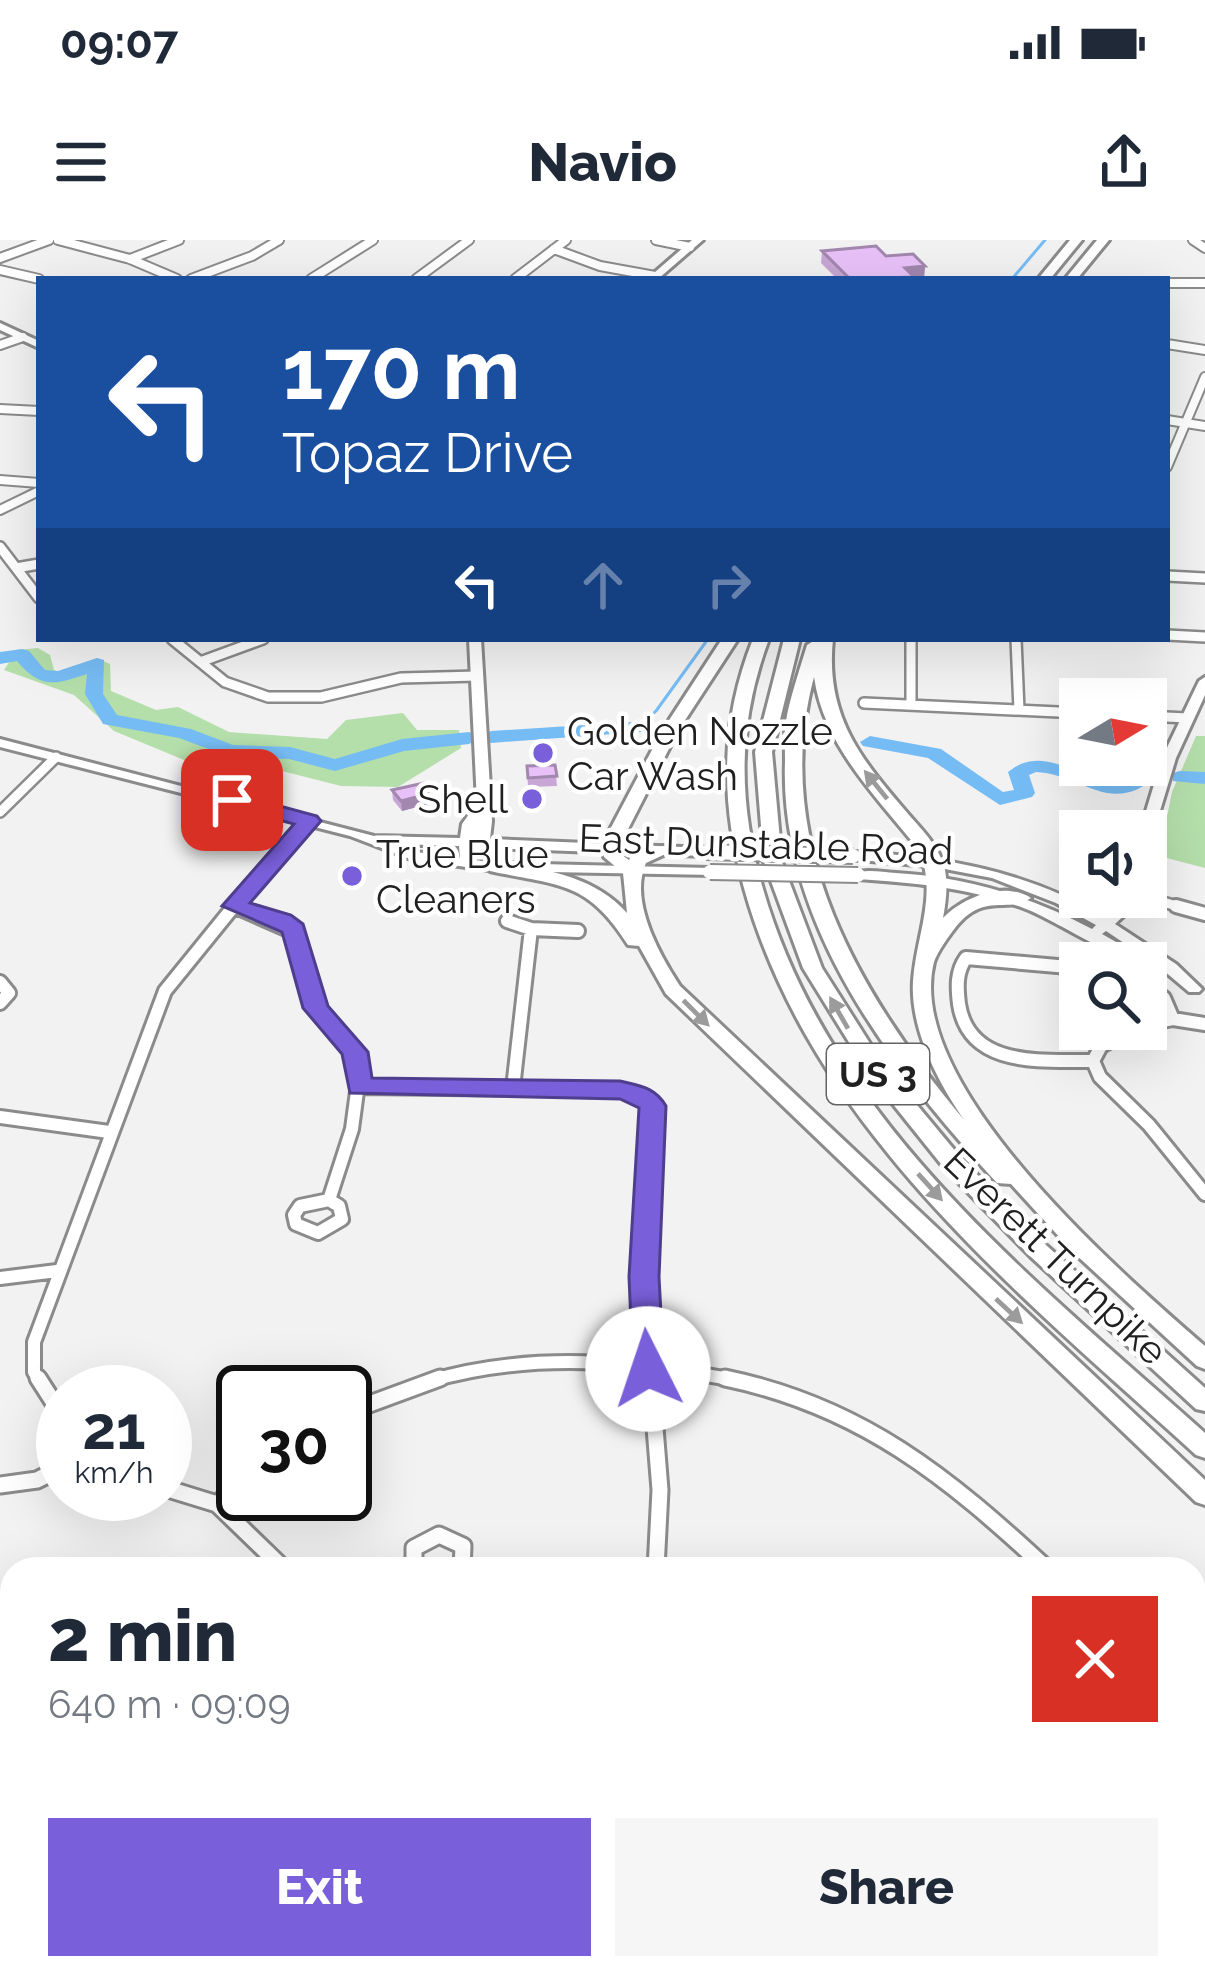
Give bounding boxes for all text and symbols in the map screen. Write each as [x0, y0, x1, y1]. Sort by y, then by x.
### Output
text: 09:07 [60, 16, 178, 69]
icon: menu [48, 129, 114, 195]
icon: share [1091, 129, 1157, 195]
text: Navio [528, 130, 677, 194]
text: 170 m [282, 320, 521, 419]
icon: left [84, 324, 240, 480]
text: Topaz Drive [282, 421, 573, 485]
icon: left [444, 552, 510, 618]
icon: ahead [570, 552, 636, 618]
icon: right [696, 552, 762, 618]
north arrow [1059, 678, 1167, 786]
map controls [1059, 678, 1167, 1050]
place label: Golden Nozzle Car Wash [567, 708, 833, 799]
marker: Golden Nozzle Car Wash [530, 740, 556, 766]
pin [181, 749, 283, 851]
icon: arrive [199, 767, 265, 833]
one-way arrow [864, 769, 889, 800]
place label: Shell [417, 776, 508, 822]
marker: Shell [519, 786, 545, 812]
button: sound [1059, 810, 1167, 918]
street label: East Dunstable Road [578, 814, 954, 874]
place label: True Blue Cleaners [376, 831, 549, 922]
marker: True Blue Cleaners [339, 863, 365, 889]
button: search [1059, 942, 1167, 1050]
one-way arrow [829, 996, 850, 1030]
one-way arrow [681, 998, 709, 1027]
road number: US 3 [827, 1044, 929, 1104]
street label: Everett Turnpike [935, 1138, 1177, 1374]
one-way arrow [916, 1172, 943, 1202]
one-way arrow [994, 1296, 1023, 1324]
position arrow [585, 1306, 711, 1432]
speed limit sign: 30 [216, 1365, 372, 1521]
text: 21 [82, 1393, 146, 1463]
text: km/h [74, 1455, 154, 1490]
text: 2 min [48, 1593, 237, 1678]
button: close [1032, 1596, 1158, 1722]
text: 640 m · 09:09 [48, 1681, 291, 1727]
button: Exit [48, 1818, 591, 1956]
button: Share [615, 1818, 1158, 1956]

